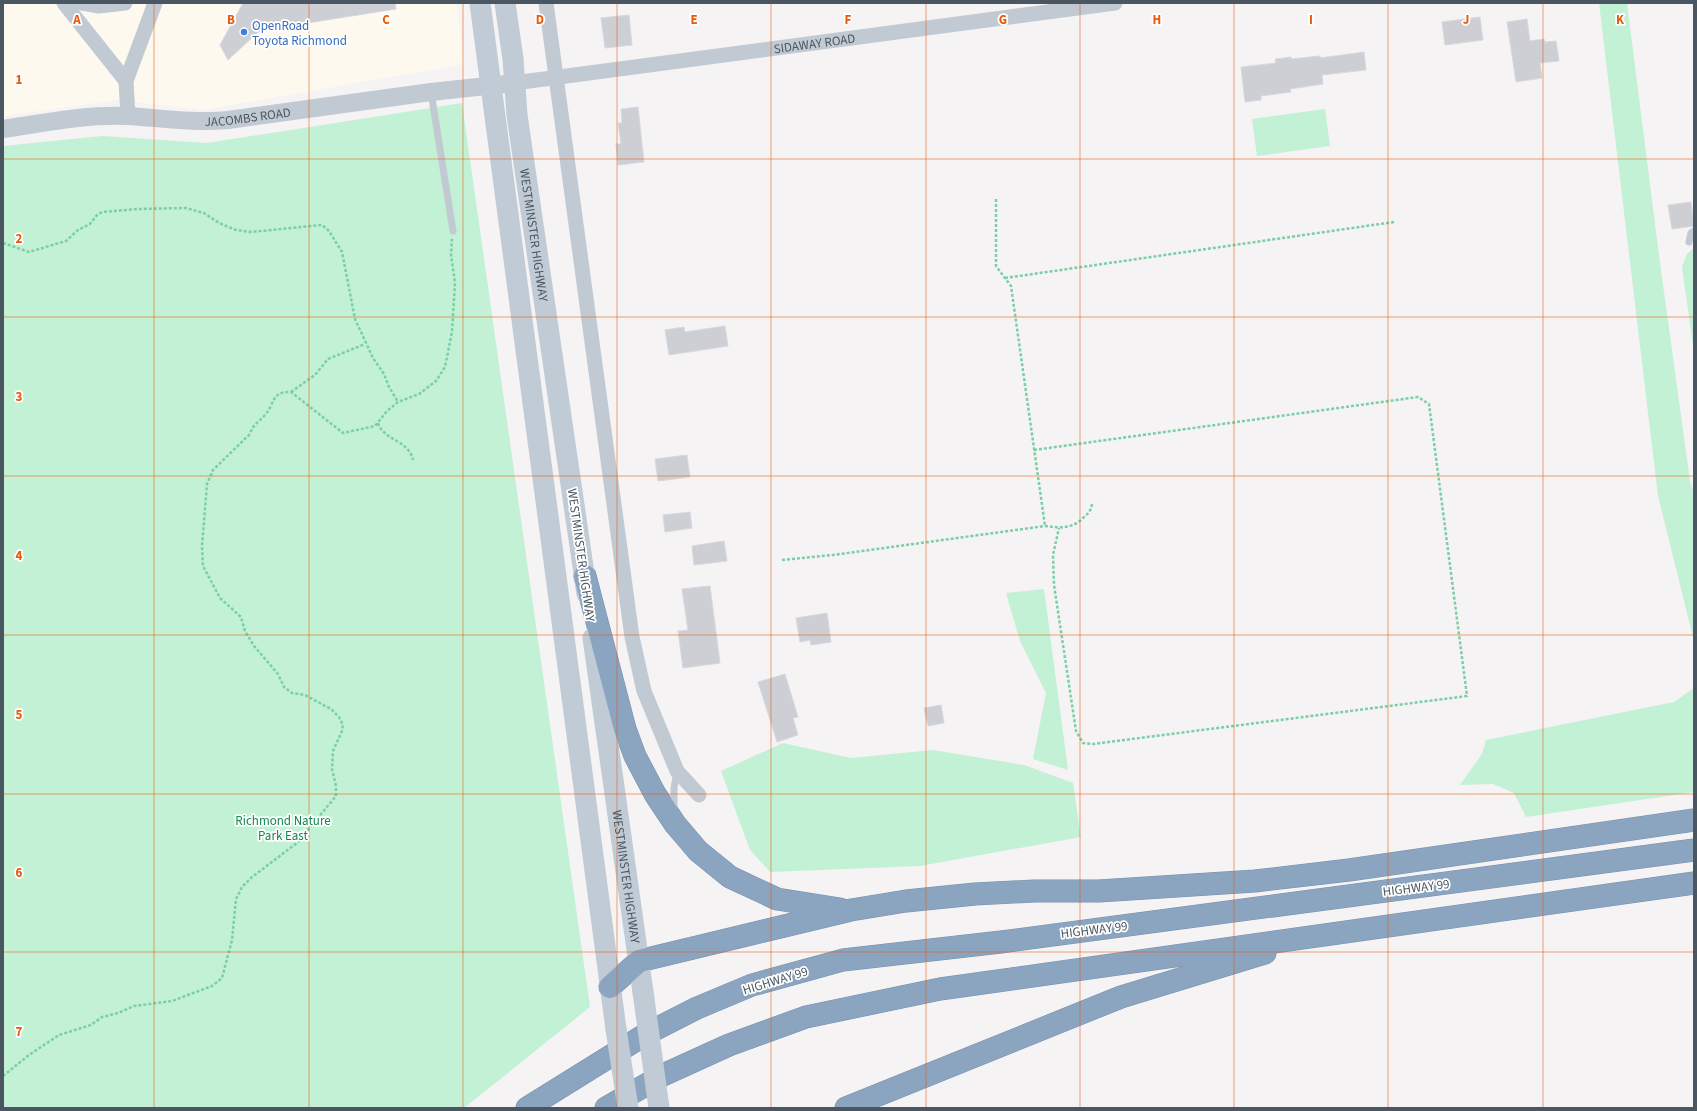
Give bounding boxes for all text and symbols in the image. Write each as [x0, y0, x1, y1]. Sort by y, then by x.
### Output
text: A [72, 11, 81, 29]
text: B [227, 11, 235, 29]
text: C [382, 11, 390, 29]
text: D [536, 11, 544, 29]
text: E [690, 11, 698, 29]
text: F [845, 11, 852, 29]
text: G [999, 11, 1007, 29]
text: H [1153, 11, 1161, 29]
text: I [1309, 11, 1313, 29]
text: J [1463, 11, 1469, 29]
text: K [1616, 11, 1625, 29]
place label: OpenRoad Toyota Richmond [252, 17, 347, 50]
marker: OpenRoad Toyota Richmond [239, 27, 249, 37]
street label: SIDAWAY ROAD [773, 30, 856, 58]
text: 1 [16, 71, 23, 89]
street label: JACOMBS ROAD [205, 103, 292, 131]
street label: WESTMINSTER HIGHWAY [515, 167, 552, 304]
text: 2 [16, 230, 23, 248]
text: 3 [16, 388, 23, 406]
street label: WESTMINSTER HIGHWAY [563, 487, 599, 624]
text: 4 [16, 547, 23, 565]
text: 5 [16, 706, 23, 724]
street label: WESTMINSTER HIGHWAY [607, 809, 644, 945]
park label: Richmond Nature Park East [235, 812, 331, 845]
text: 6 [16, 864, 23, 882]
street label: HIGHWAY 99 [1382, 875, 1451, 901]
street label: HIGHWAY 99 [1060, 917, 1129, 943]
street label: HIGHWAY 99 [741, 963, 810, 999]
text: 7 [16, 1023, 23, 1041]

